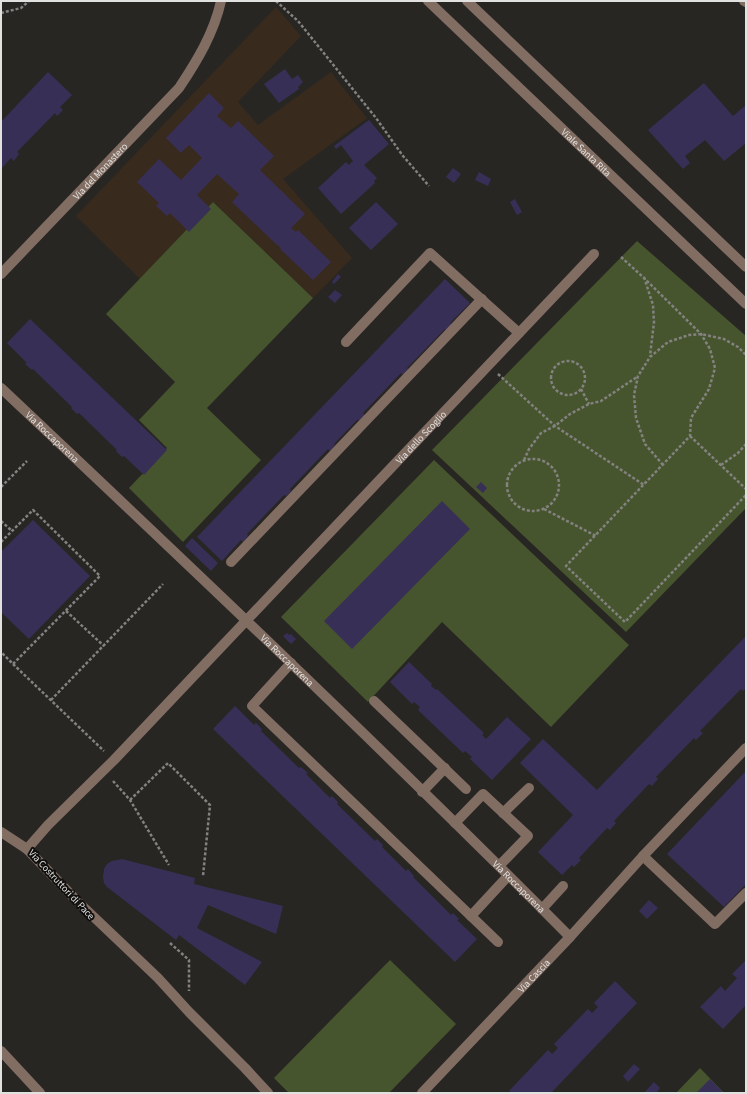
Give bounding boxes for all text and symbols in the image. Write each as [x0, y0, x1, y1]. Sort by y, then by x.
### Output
street label: Viale Santa Rita [558, 125, 614, 180]
street label: Via del Monastero [70, 140, 131, 203]
street label: Via dello Scoglio [393, 408, 450, 467]
street label: Via Roccaporena [22, 409, 82, 466]
street label: Via Roccaporena [257, 632, 317, 690]
street label: Via Costruttori di Pace [25, 846, 98, 923]
street label: Via Roccaporena [489, 858, 548, 916]
street label: Via Cascia [515, 956, 554, 996]

